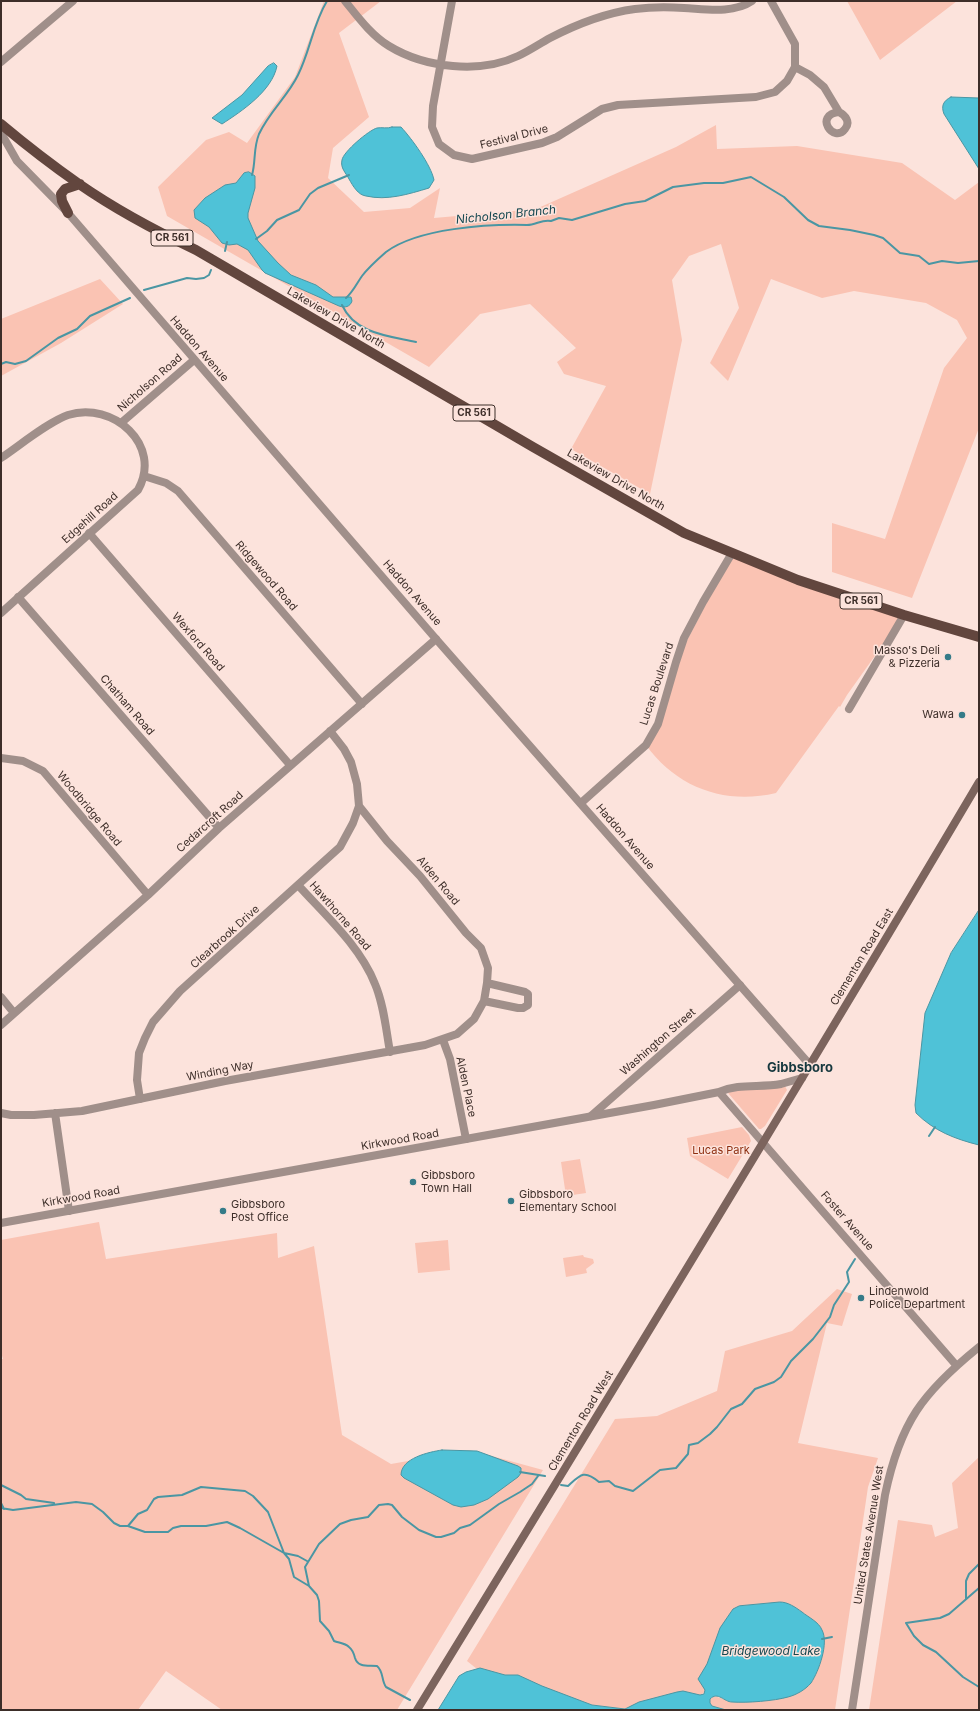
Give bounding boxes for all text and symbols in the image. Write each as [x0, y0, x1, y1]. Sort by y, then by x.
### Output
street label: Festival Drive [478, 122, 550, 152]
water label: Nicholson Branch [455, 203, 557, 227]
road number: CR 561 [151, 230, 193, 246]
street label: Lakeview Drive North [285, 284, 387, 352]
street label: Haddon Avenue [167, 313, 231, 385]
street label: Nicholson Road [115, 351, 185, 415]
road number: CR 561 [453, 405, 495, 421]
street label: Lakeview Drive North [565, 446, 667, 514]
street label: Edgehill Road [59, 489, 121, 547]
street label: Ridgewood Road [232, 539, 300, 613]
street label: Haddon Avenue [380, 557, 444, 629]
road number: CR 561 [840, 593, 882, 609]
street label: Wexford Road [169, 610, 227, 674]
street label: Lucas Boulevard [637, 641, 677, 727]
place label: Masso's Deli & Pizzeria [874, 644, 940, 670]
marker: Masso's Deli & Pizzeria [943, 652, 953, 662]
street label: Chatham Road [97, 672, 157, 738]
place label: Wawa [922, 708, 954, 722]
marker: Wawa [957, 710, 967, 720]
street label: Woodbridge Road [54, 769, 124, 849]
street label: Cedarcroft Road [174, 789, 246, 855]
street label: Haddon Avenue [593, 801, 657, 873]
street label: Alden Road [414, 854, 462, 908]
street label: Hawthorne Road [307, 879, 373, 953]
street label: Clearbrook Drive [188, 903, 262, 971]
street label: Clementon Road East [828, 906, 896, 1008]
street label: Washington Street [618, 1006, 698, 1078]
street label: Alden Place [453, 1056, 479, 1118]
street label: Winding Way [185, 1058, 255, 1084]
district label: Gibbsboro [767, 1060, 833, 1076]
street label: Kirkwood Road [360, 1127, 440, 1153]
park label: Lucas Park [692, 1144, 750, 1158]
place label: Gibbsboro Town Hall [421, 1169, 475, 1195]
marker: Gibbsboro Town Hall [408, 1177, 418, 1187]
street label: Kirkwood Road [41, 1184, 121, 1210]
place label: Gibbsboro Elementary School [519, 1188, 616, 1214]
street label: Foster Avenue [818, 1189, 876, 1253]
marker: Gibbsboro Elementary School [506, 1196, 516, 1206]
place label: Gibbsboro Post Office [231, 1198, 289, 1224]
marker: Gibbsboro Post Office [218, 1206, 228, 1216]
place label: Lindenwold Police Department [869, 1285, 965, 1311]
marker: Lindenwold Police Department [856, 1293, 866, 1303]
street label: Clementon Road West [546, 1368, 616, 1474]
street label: United States Avenue West [851, 1465, 887, 1605]
water label: Bridgewood Lake [722, 1644, 820, 1658]

